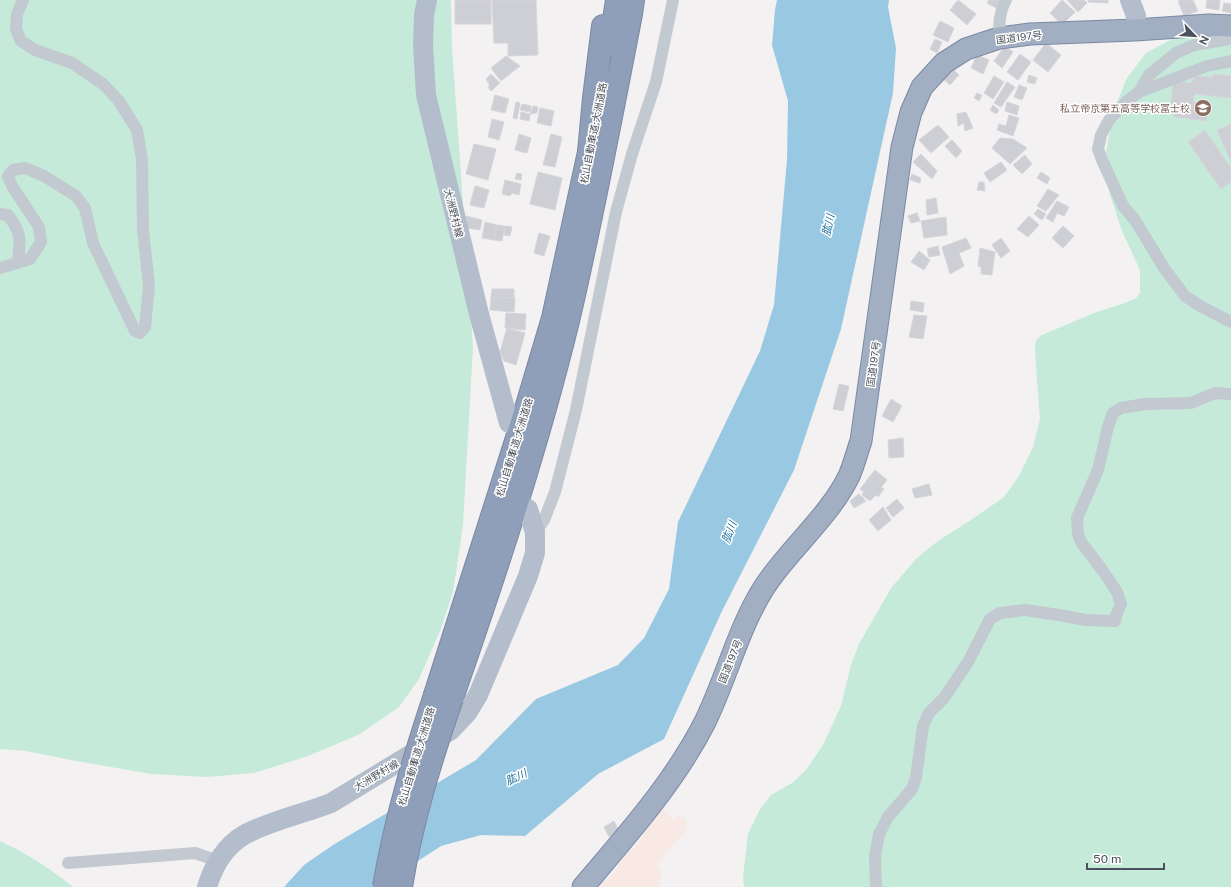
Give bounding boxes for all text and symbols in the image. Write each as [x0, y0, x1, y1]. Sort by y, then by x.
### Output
north arrow [1175, 16, 1215, 56]
street label: 国道197号 [995, 28, 1043, 46]
text: N [1197, 34, 1211, 47]
street label: 松山自動車道;大洲道路 [577, 82, 609, 184]
school or university icon: 私立帝京第五高等学校冨士校 [1193, 98, 1213, 118]
place label: 私立帝京第五高等学校冨士校 [1060, 102, 1190, 114]
street label: 大洲野村線 [442, 187, 466, 239]
water label: 肱川 [820, 212, 837, 237]
street label: 国道197号 [864, 340, 882, 388]
street label: 松山自動車道;大洲道路 [493, 396, 535, 498]
water label: 肱川 [719, 519, 739, 544]
street label: 国道197号 [716, 637, 744, 685]
street label: 松山自動車道;大洲道路 [395, 705, 437, 807]
street label: 大洲野村線 [351, 757, 401, 793]
water label: 肱川 [503, 766, 529, 787]
scale bar [1087, 845, 1164, 871]
text: 50 m [1093, 852, 1121, 866]

